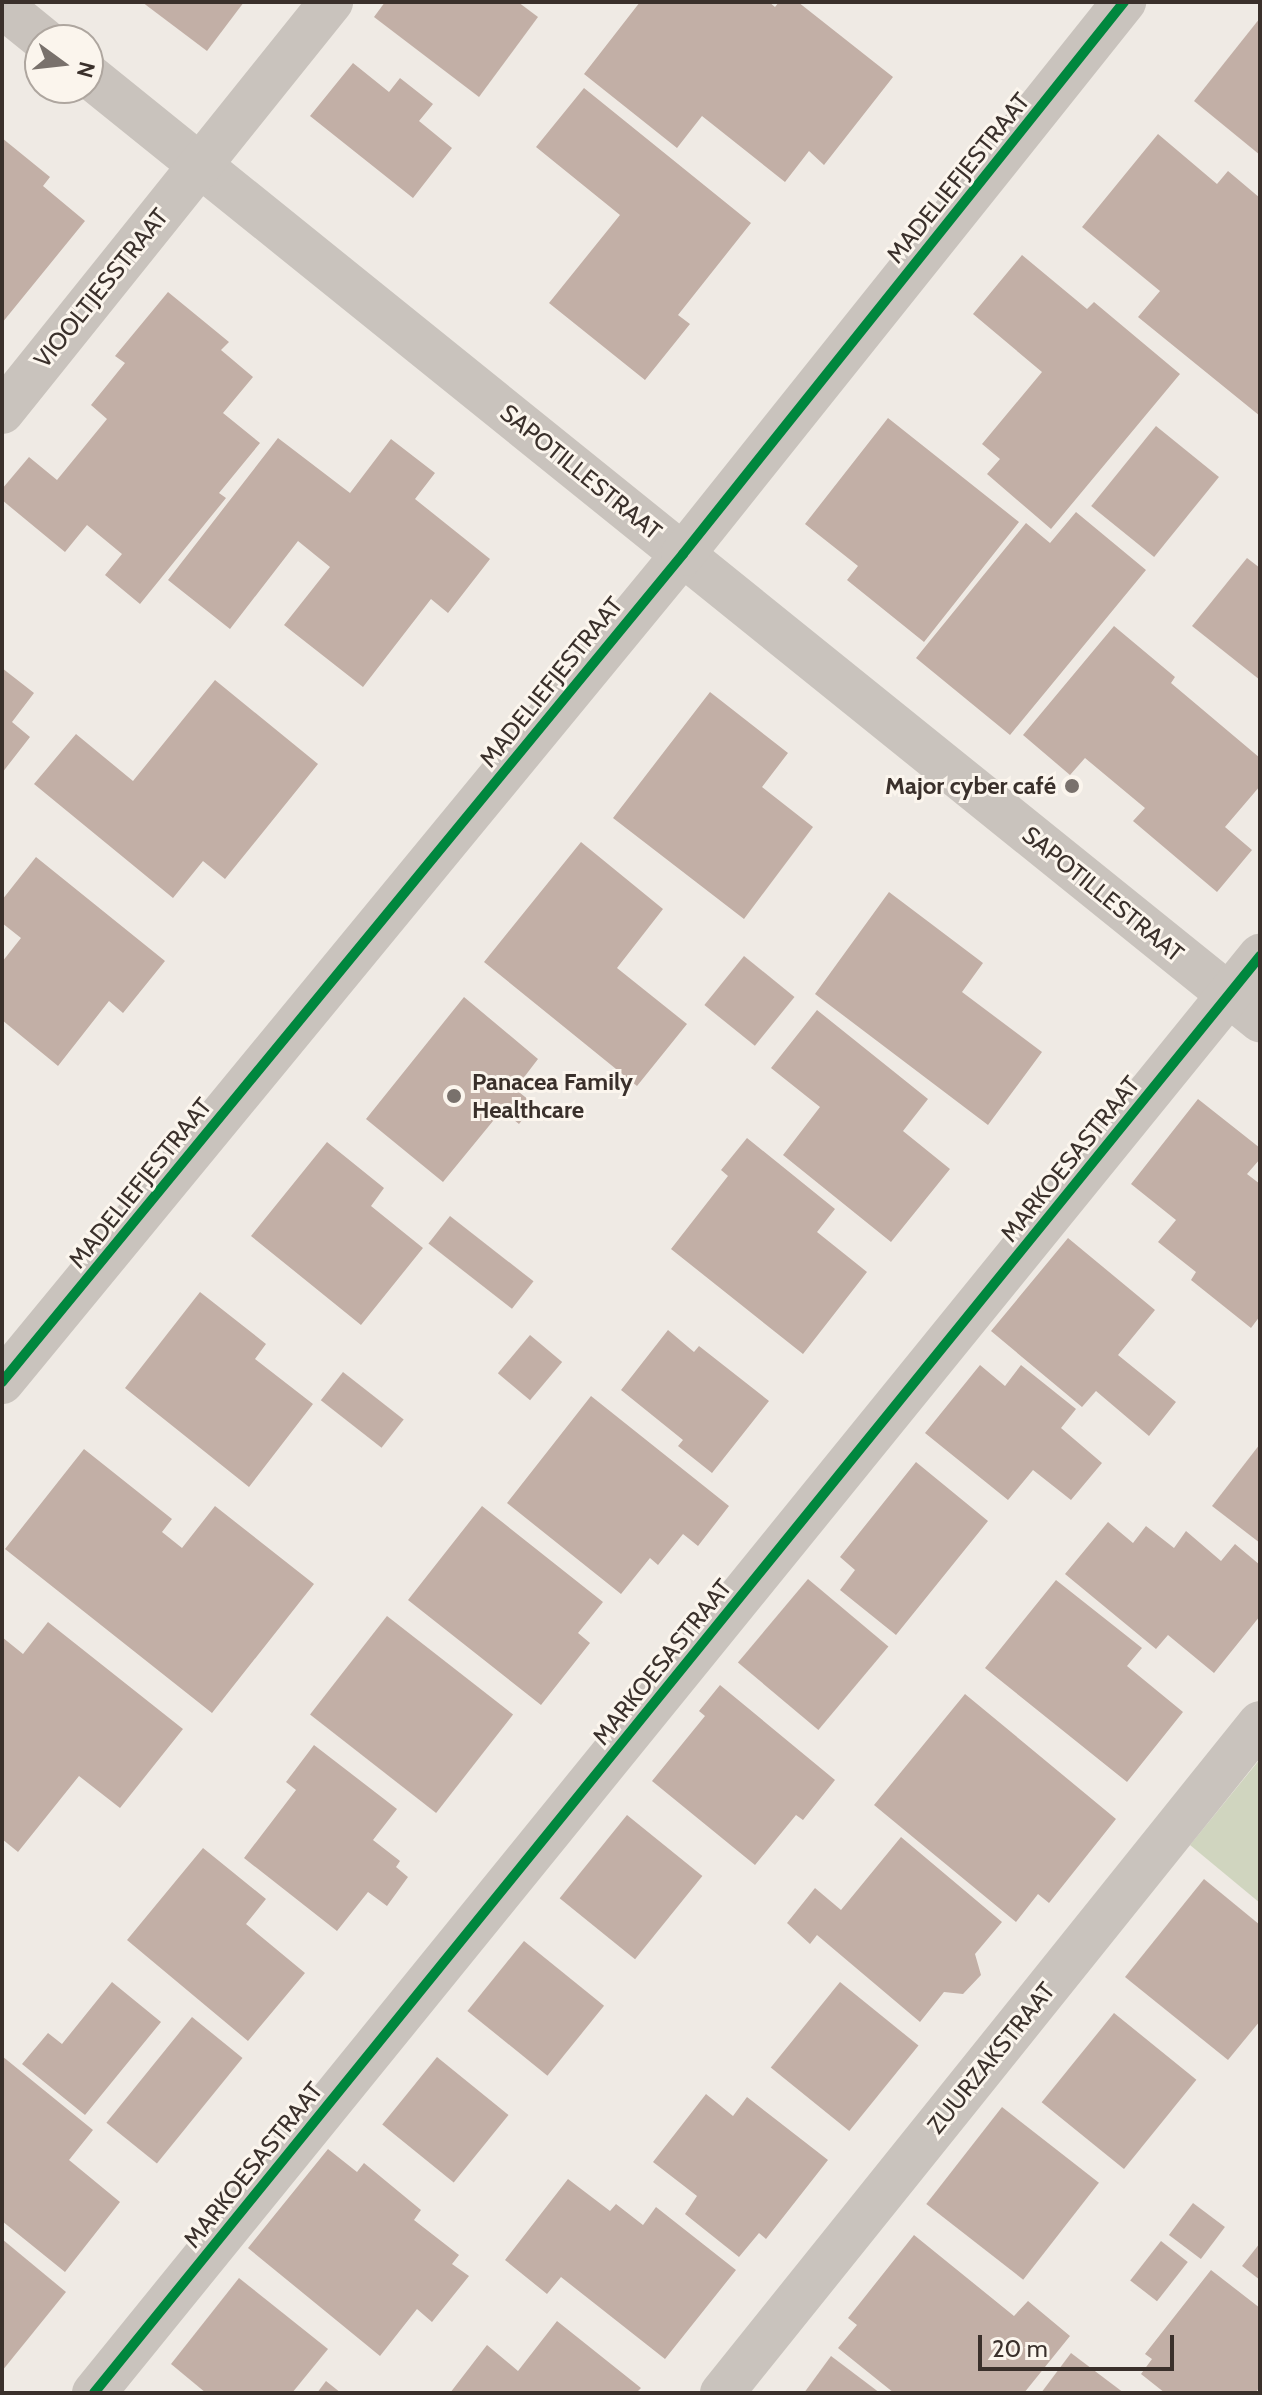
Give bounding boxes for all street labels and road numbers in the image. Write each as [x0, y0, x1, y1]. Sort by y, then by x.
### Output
street label: MADELIEFJESTRAAT [880, 87, 1036, 269]
street label: VIOOLTJESSTRAAT [28, 203, 174, 373]
street label: SAPOTILLESTRAAT [495, 398, 667, 546]
street label: MADELIEFJESTRAAT [473, 591, 629, 773]
street label: SAPOTILLESTRAAT [1017, 820, 1189, 968]
street label: MARKOESASTRAAT [994, 1070, 1146, 1248]
street label: MADELIEFJESTRAAT [62, 1092, 218, 1274]
street label: MARKOESASTRAAT [586, 1573, 738, 1751]
street label: ZUURZAKSTRAAT [921, 1977, 1061, 2139]
street label: MARKOESASTRAAT [177, 2076, 329, 2254]

